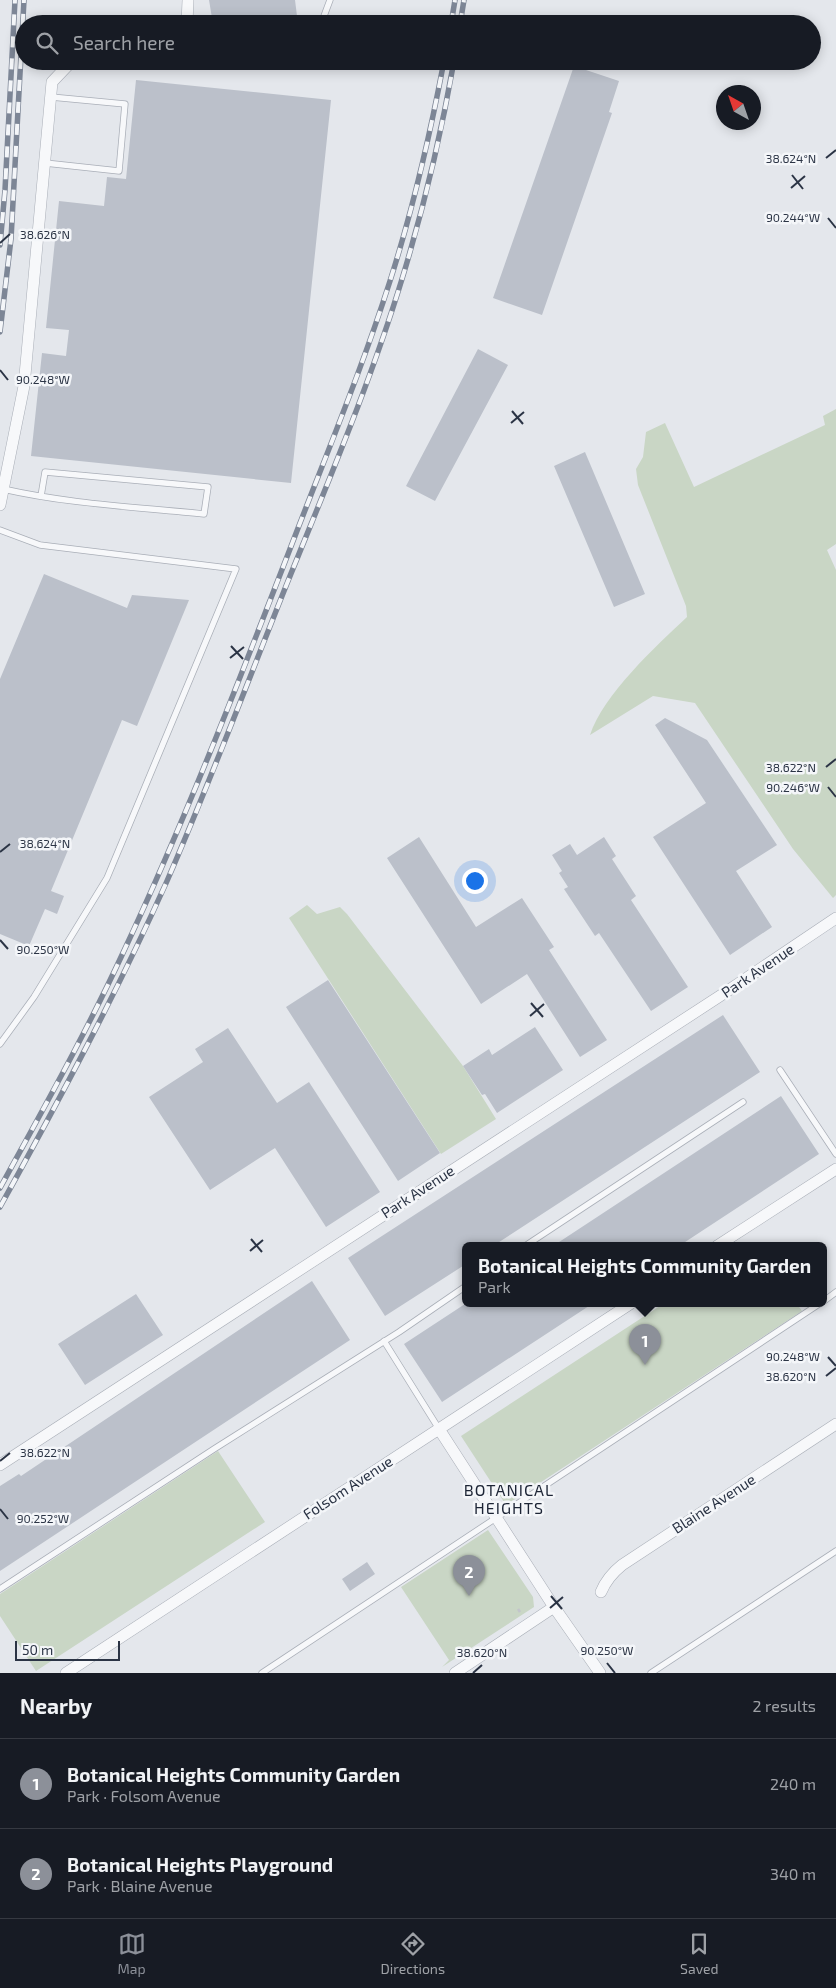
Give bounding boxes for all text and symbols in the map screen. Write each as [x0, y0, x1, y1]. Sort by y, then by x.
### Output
search box [15, 15, 821, 70]
icon: search [33, 29, 61, 57]
text: Search here [73, 31, 175, 54]
north arrow [716, 85, 761, 130]
text: 38.624°N [766, 151, 816, 165]
text: 90.244°W [766, 210, 820, 224]
text: 38.626°N [20, 227, 70, 241]
text: 90.248°W [16, 372, 70, 386]
text: 38.622°N [766, 760, 816, 774]
text: 90.246°W [766, 780, 820, 794]
text: 38.624°N [20, 836, 70, 850]
your location [462, 868, 488, 894]
street label: Park Avenue [718, 939, 797, 1001]
text: 90.250°W [17, 942, 70, 956]
street label: Park Avenue [377, 1161, 457, 1222]
popup [462, 1242, 827, 1307]
text: Botanical Heights Community Garden [478, 1254, 811, 1277]
text: Park [478, 1277, 511, 1296]
pin: 1 [629, 1324, 661, 1365]
text: 90.248°W [766, 1349, 820, 1363]
text: 38.620°N [766, 1369, 816, 1383]
text: 38.622°N [20, 1445, 70, 1459]
street label: Folsom Avenue [299, 1451, 396, 1523]
street label: Blaine Avenue [668, 1470, 759, 1537]
district label: BOTANICAL HEIGHTS [464, 1480, 554, 1517]
text: 90.252°W [17, 1511, 69, 1525]
pin: 2 [453, 1555, 485, 1596]
scale bar [15, 1638, 120, 1661]
text: 50 m [22, 1641, 53, 1658]
text: 90.250°W [581, 1643, 634, 1657]
text: 38.620°N [457, 1645, 507, 1659]
text: Nearby [20, 1693, 92, 1718]
text: 2 results [753, 1696, 816, 1715]
text: Botanical Heights Community Garden [67, 1763, 400, 1786]
text: 1 [33, 1774, 39, 1793]
text: 240 m [770, 1774, 816, 1793]
text: Park · Folsom Avenue [67, 1786, 221, 1805]
text: Botanical Heights Playground [67, 1853, 333, 1876]
text: 2 [31, 1864, 41, 1883]
text: 340 m [770, 1864, 816, 1883]
text: Park · Blaine Avenue [67, 1876, 213, 1895]
tab: Map [117, 1930, 146, 1977]
tab: Directions [381, 1930, 445, 1977]
tab: Saved [680, 1930, 719, 1977]

